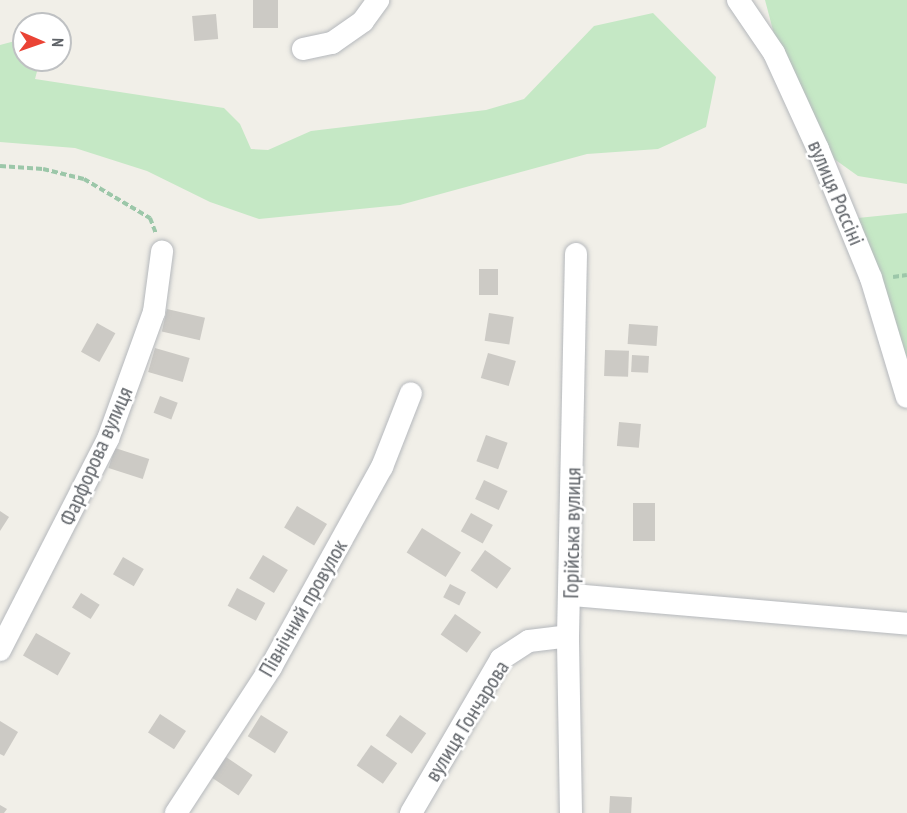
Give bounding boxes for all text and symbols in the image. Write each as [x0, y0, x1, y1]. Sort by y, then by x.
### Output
north arrow [12, 12, 72, 72]
text: N [48, 38, 68, 47]
street label: вулиця Россіні [802, 137, 870, 249]
street label: Фарфорова вулиця [54, 383, 138, 529]
street label: Горійська вулиця [558, 467, 586, 599]
street label: Північний провулок [253, 535, 353, 681]
street label: вулиця Гончарова [419, 656, 515, 786]

